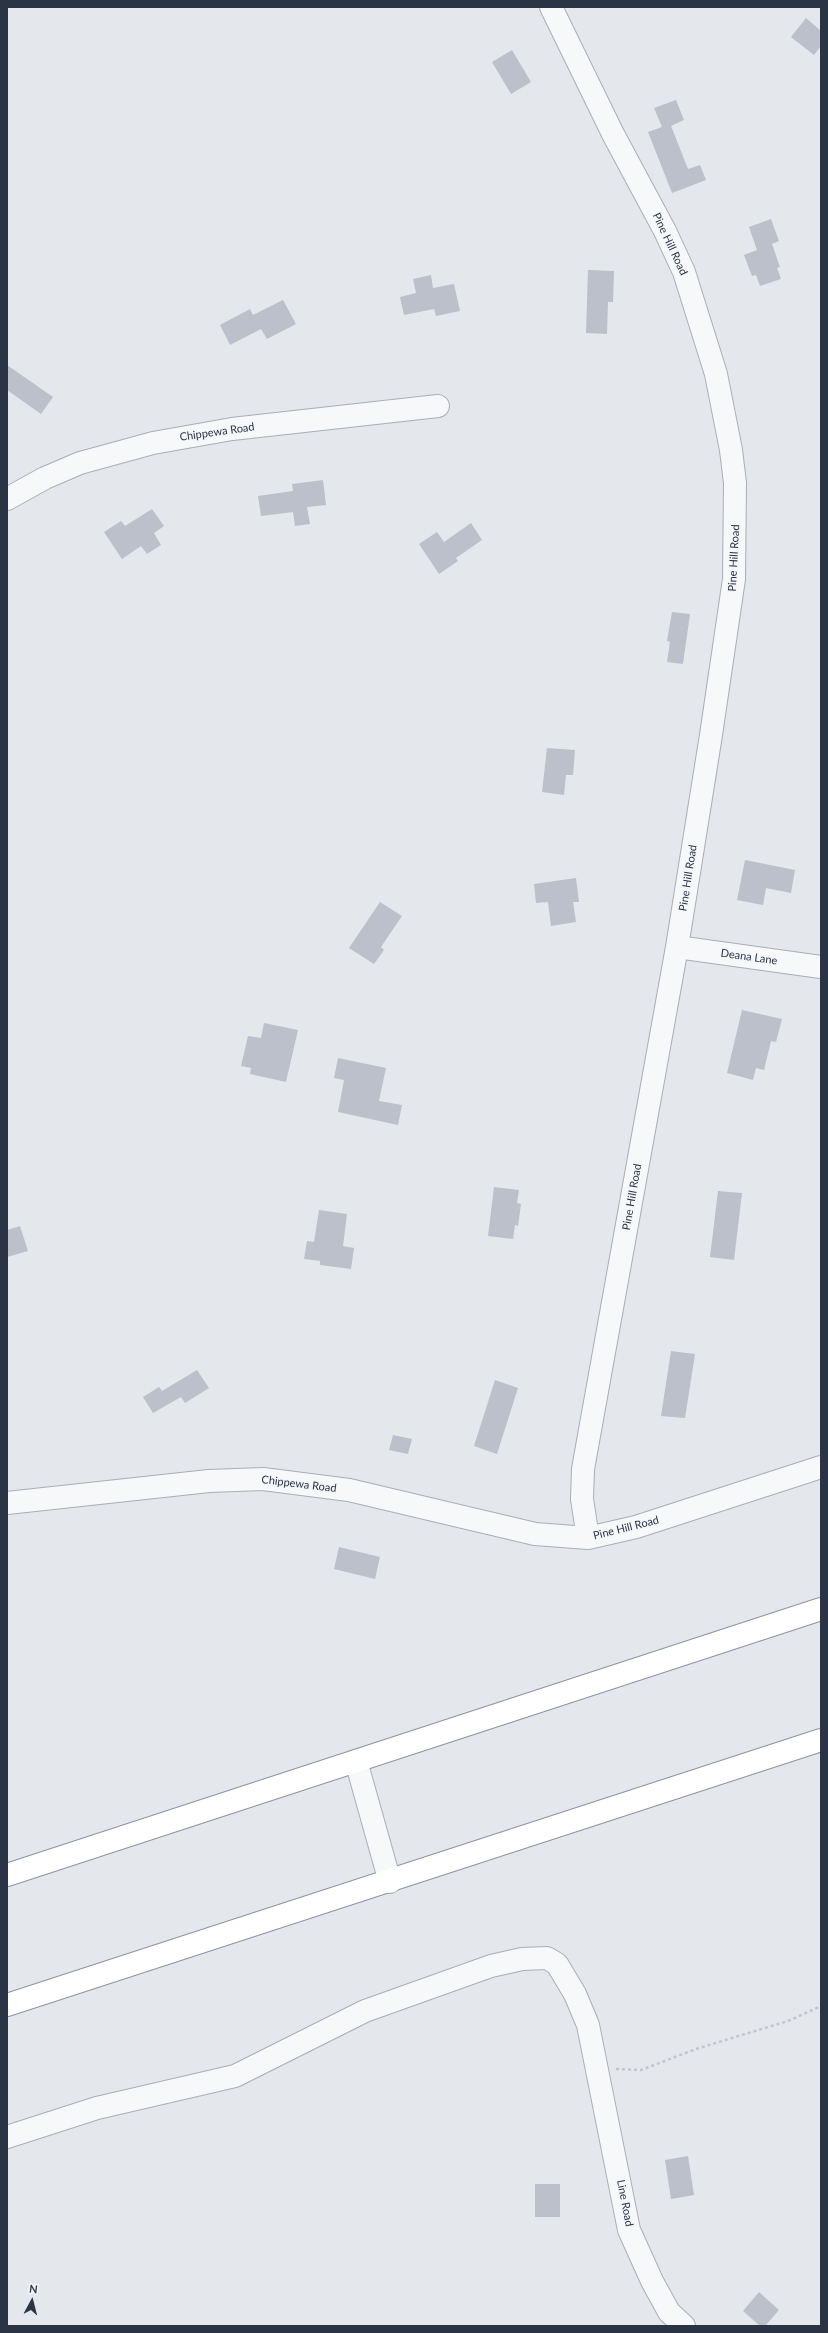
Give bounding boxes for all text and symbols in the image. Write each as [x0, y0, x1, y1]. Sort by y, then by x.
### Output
street label: Pine Hill Road [650, 211, 690, 277]
street label: Chippewa Road [179, 420, 255, 444]
street label: Pine Hill Road [726, 524, 742, 592]
street label: Pine Hill Road [676, 844, 700, 912]
street label: Deana Lane [720, 946, 778, 968]
street label: Pine Hill Road [620, 1163, 644, 1231]
street label: Chippewa Road [261, 1473, 337, 1495]
street label: Pine Hill Road [592, 1513, 660, 1543]
street label: Line Road [614, 2178, 636, 2228]
north arrow [12, 2281, 52, 2321]
text: N [29, 2282, 39, 2296]

